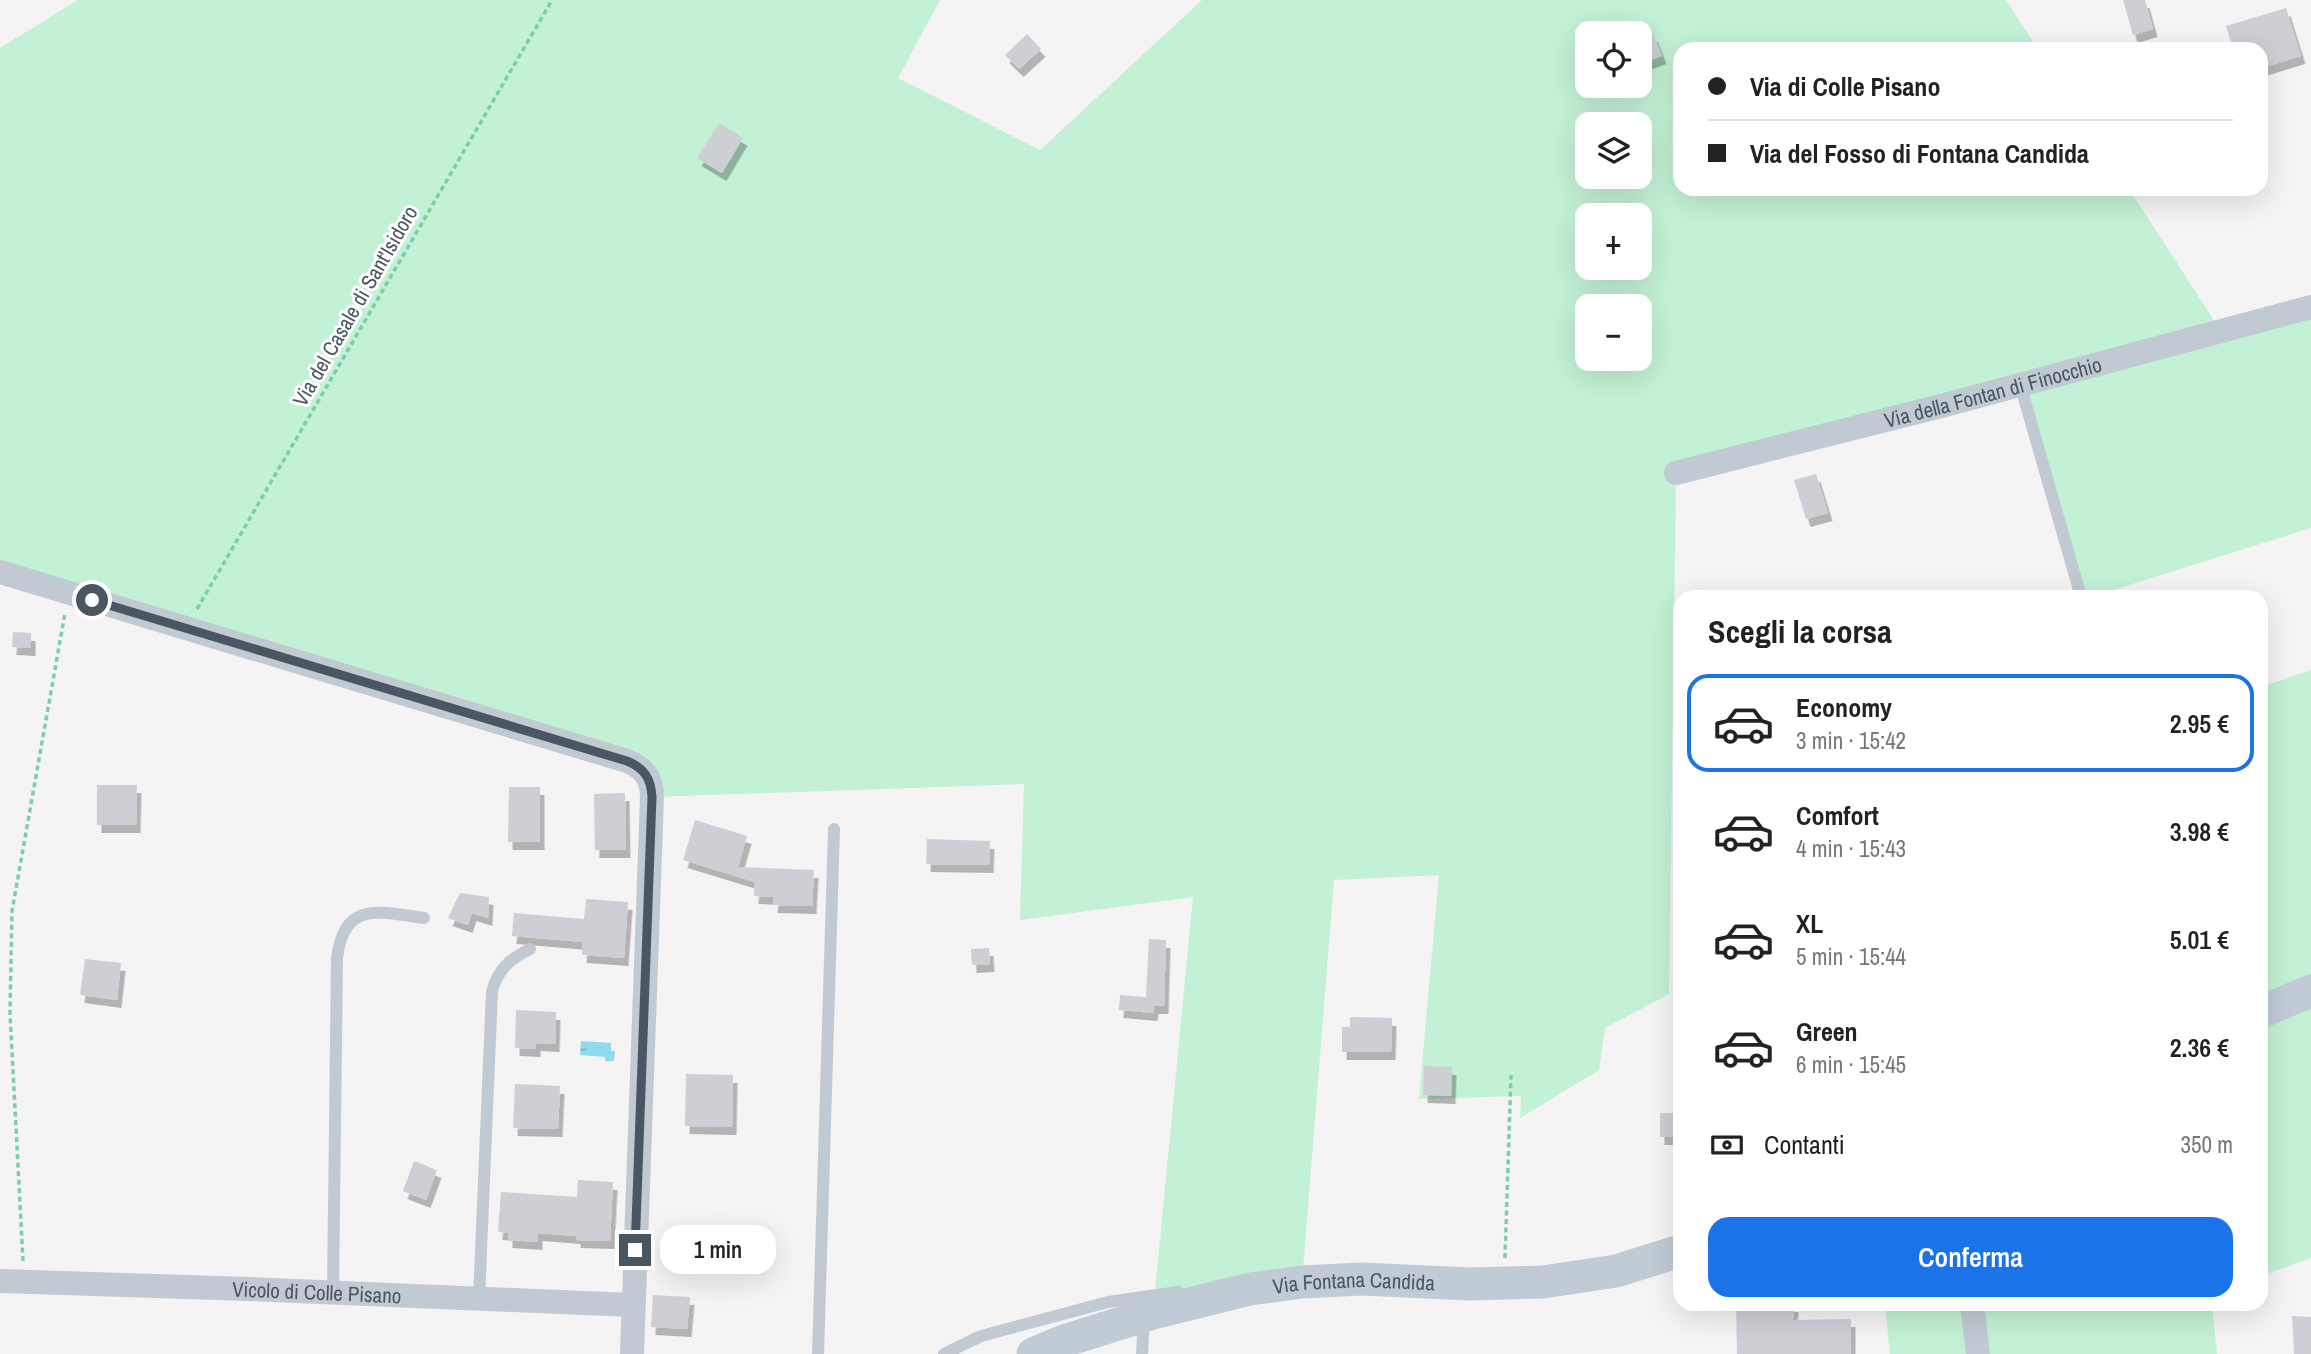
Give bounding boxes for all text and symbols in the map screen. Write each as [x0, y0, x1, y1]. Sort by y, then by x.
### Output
map controls [1575, 21, 1652, 371]
button: locate [1575, 21, 1652, 98]
text: Via di Colle Pisano [1750, 69, 1940, 104]
button: layers [1575, 112, 1652, 189]
text: Via del Fosso di Fontana Candida [1750, 136, 2089, 171]
street label: Via del Casale di Sant'Isidoro [286, 200, 424, 412]
button: + [1575, 203, 1652, 280]
button: − [1575, 294, 1652, 371]
street label: Via della Fontan di Finocchio [1881, 349, 2105, 434]
route start [76, 584, 108, 616]
text: Scegli la corsa [1708, 610, 1892, 653]
text: Economy [1796, 690, 1892, 725]
icon: car [1712, 692, 1775, 755]
text: 2.95 € [2170, 706, 2229, 741]
text: 3 min · 15:42 [1796, 725, 1906, 756]
text: Comfort [1796, 798, 1879, 833]
icon: car [1712, 800, 1775, 863]
text: 3.98 € [2170, 814, 2229, 849]
text: 4 min · 15:43 [1796, 833, 1906, 864]
text: XL [1796, 906, 1823, 941]
icon: car [1712, 908, 1775, 971]
text: 5.01 € [2170, 922, 2229, 957]
text: 5 min · 15:44 [1796, 941, 1906, 972]
text: Green [1796, 1014, 1858, 1049]
icon: car [1712, 1016, 1775, 1079]
text: 2.36 € [2170, 1030, 2229, 1065]
text: 6 min · 15:45 [1796, 1049, 1906, 1080]
icon: cash [1708, 1126, 1746, 1164]
text: Contanti [1764, 1127, 1845, 1162]
text: 350 m [2181, 1129, 2233, 1160]
button: Conferma [1708, 1217, 2233, 1297]
callout: 1 min [660, 1226, 775, 1274]
route end [619, 1234, 651, 1266]
text: 1 min [694, 1234, 742, 1265]
street label: Via Fontana Candida [1271, 1264, 1436, 1300]
street label: Vicolo di Colle Pisano [232, 1274, 402, 1310]

